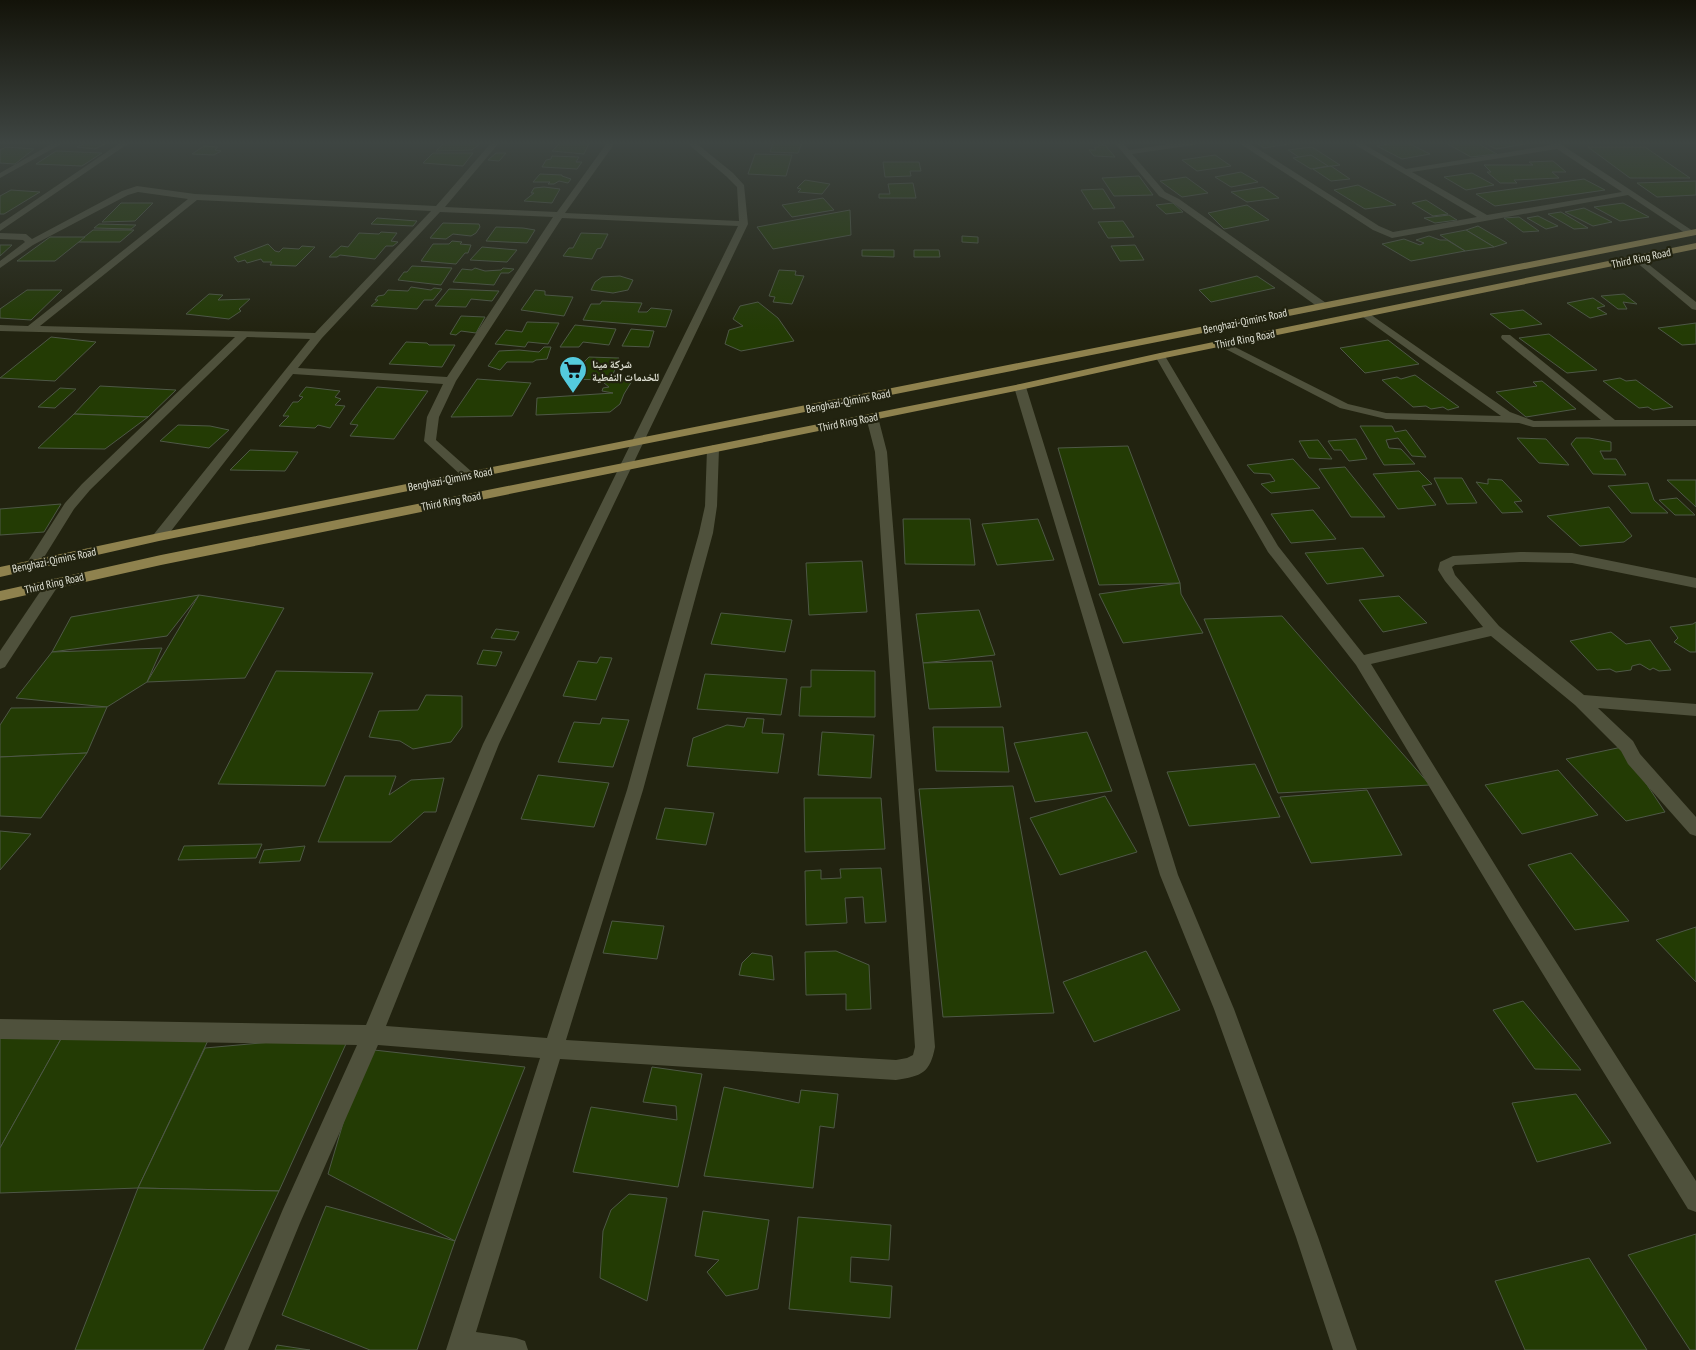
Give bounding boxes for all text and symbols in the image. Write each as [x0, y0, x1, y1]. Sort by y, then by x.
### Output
street label: Third Ring Road [1610, 245, 1672, 271]
street label: Benghazi-Qimins Road [1202, 305, 1289, 337]
street label: Third Ring Road [1214, 326, 1276, 352]
supermarket icon: شركة مينا للخدمات النفطية [558, 355, 588, 394]
place label: شركة مينا للخدمات النفطية [592, 357, 659, 384]
street label: Benghazi-Qimins Road [805, 386, 892, 416]
street label: Third Ring Road [817, 409, 879, 435]
street label: Benghazi-Qimins Road [407, 464, 494, 494]
street label: Third Ring Road [420, 488, 482, 514]
street label: Benghazi-Qimins Road [11, 544, 98, 576]
street label: Third Ring Road [23, 569, 85, 597]

